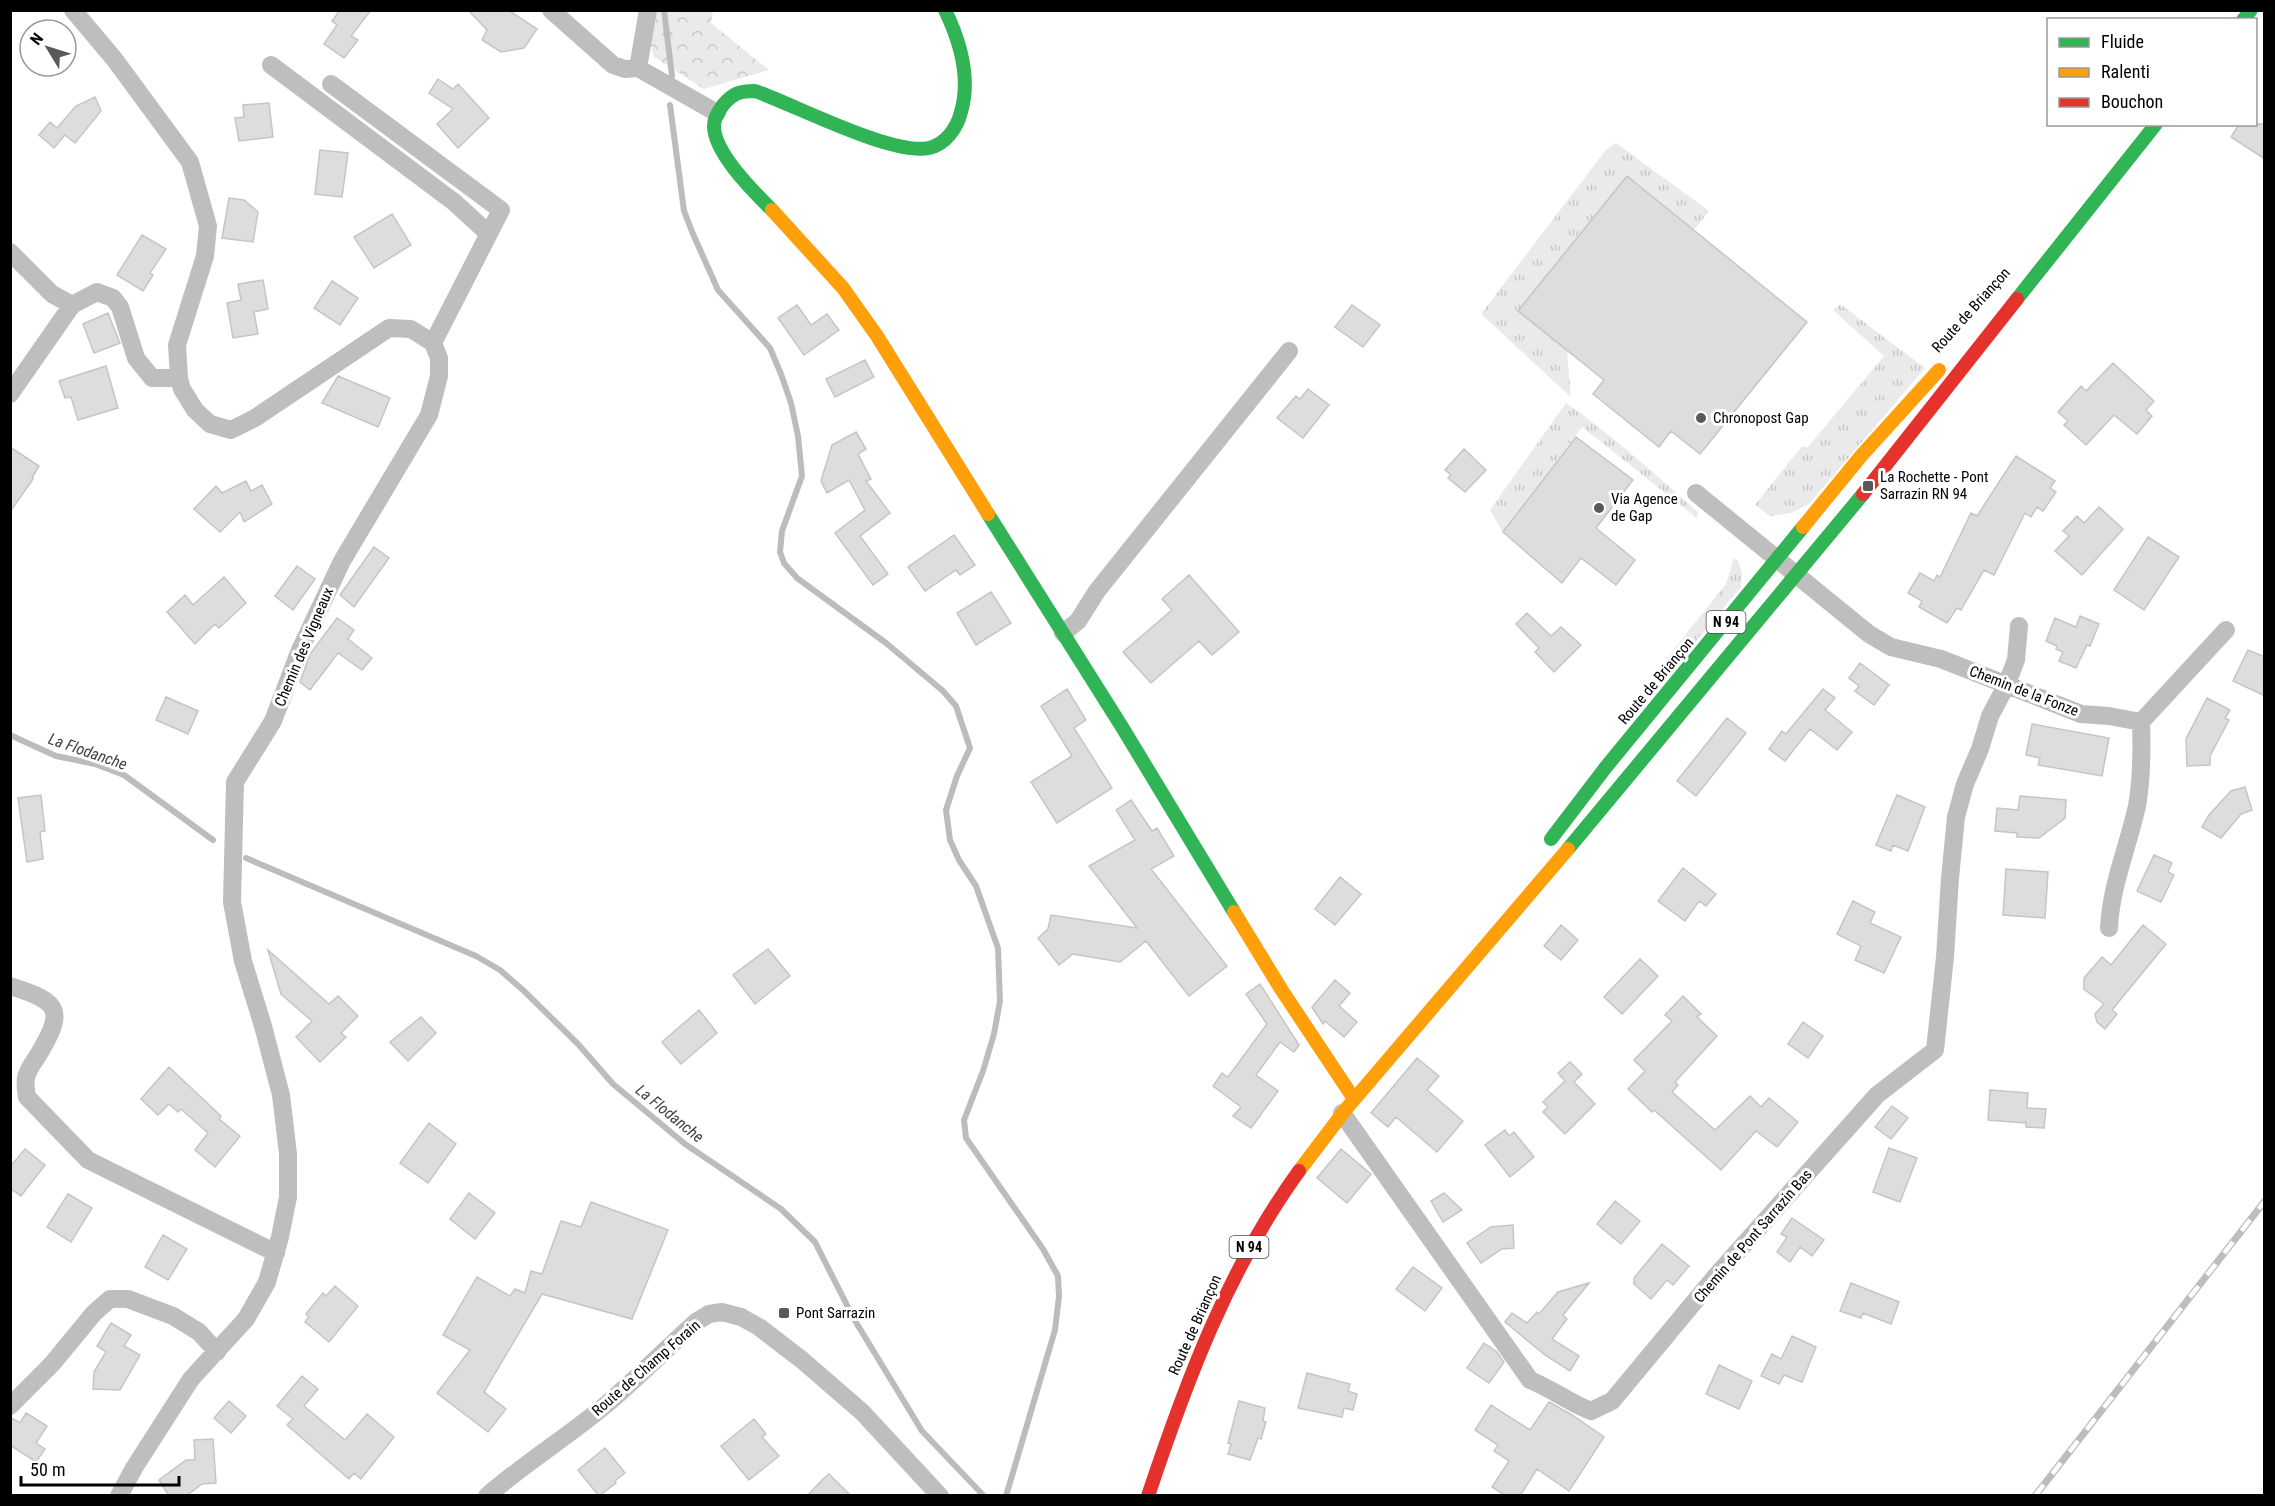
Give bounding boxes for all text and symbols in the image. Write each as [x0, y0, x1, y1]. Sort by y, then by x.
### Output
north arrow [18, 18, 78, 78]
legend [2047, 18, 2257, 126]
text: N [26, 29, 47, 49]
text: Fluide [2101, 31, 2144, 52]
text: Ralenti [2101, 61, 2150, 82]
text: Bouchon [2101, 91, 2163, 112]
street label: Route de Briançon [1928, 264, 2014, 356]
place label: Chronopost Gap [1713, 409, 1809, 427]
marker: Chronopost Gap [1694, 411, 1708, 425]
place label: La Rochette - Pont Sarrazin RN 94 [1880, 468, 1988, 503]
marker: La Rochette - Pont Sarrazin RN 94 [1861, 479, 1875, 493]
place label: Via Agence de Gap [1611, 490, 1678, 525]
marker: Via Agence de Gap [1592, 501, 1606, 515]
street label: Chemin des Vigneaux [271, 584, 337, 709]
road number: N 94 [1706, 611, 1746, 633]
street label: Route de Briançon [1614, 634, 1698, 728]
street label: Chemin de la Fonze [1967, 662, 2081, 720]
water label: La Flodanche [46, 729, 130, 774]
water label: La Flodanche [632, 1080, 707, 1147]
street label: Chemin de Pont Sarrazin Bas [1690, 1165, 1816, 1306]
road number: N 94 [1230, 1236, 1268, 1258]
street label: Route de Briançon [1165, 1272, 1225, 1378]
place label: Pont Sarrazin [796, 1304, 875, 1322]
marker: Pont Sarrazin [777, 1306, 791, 1320]
street label: Route de Champ Forain [588, 1316, 704, 1420]
scale bar [21, 1449, 178, 1487]
text: 50 m [30, 1459, 65, 1480]

